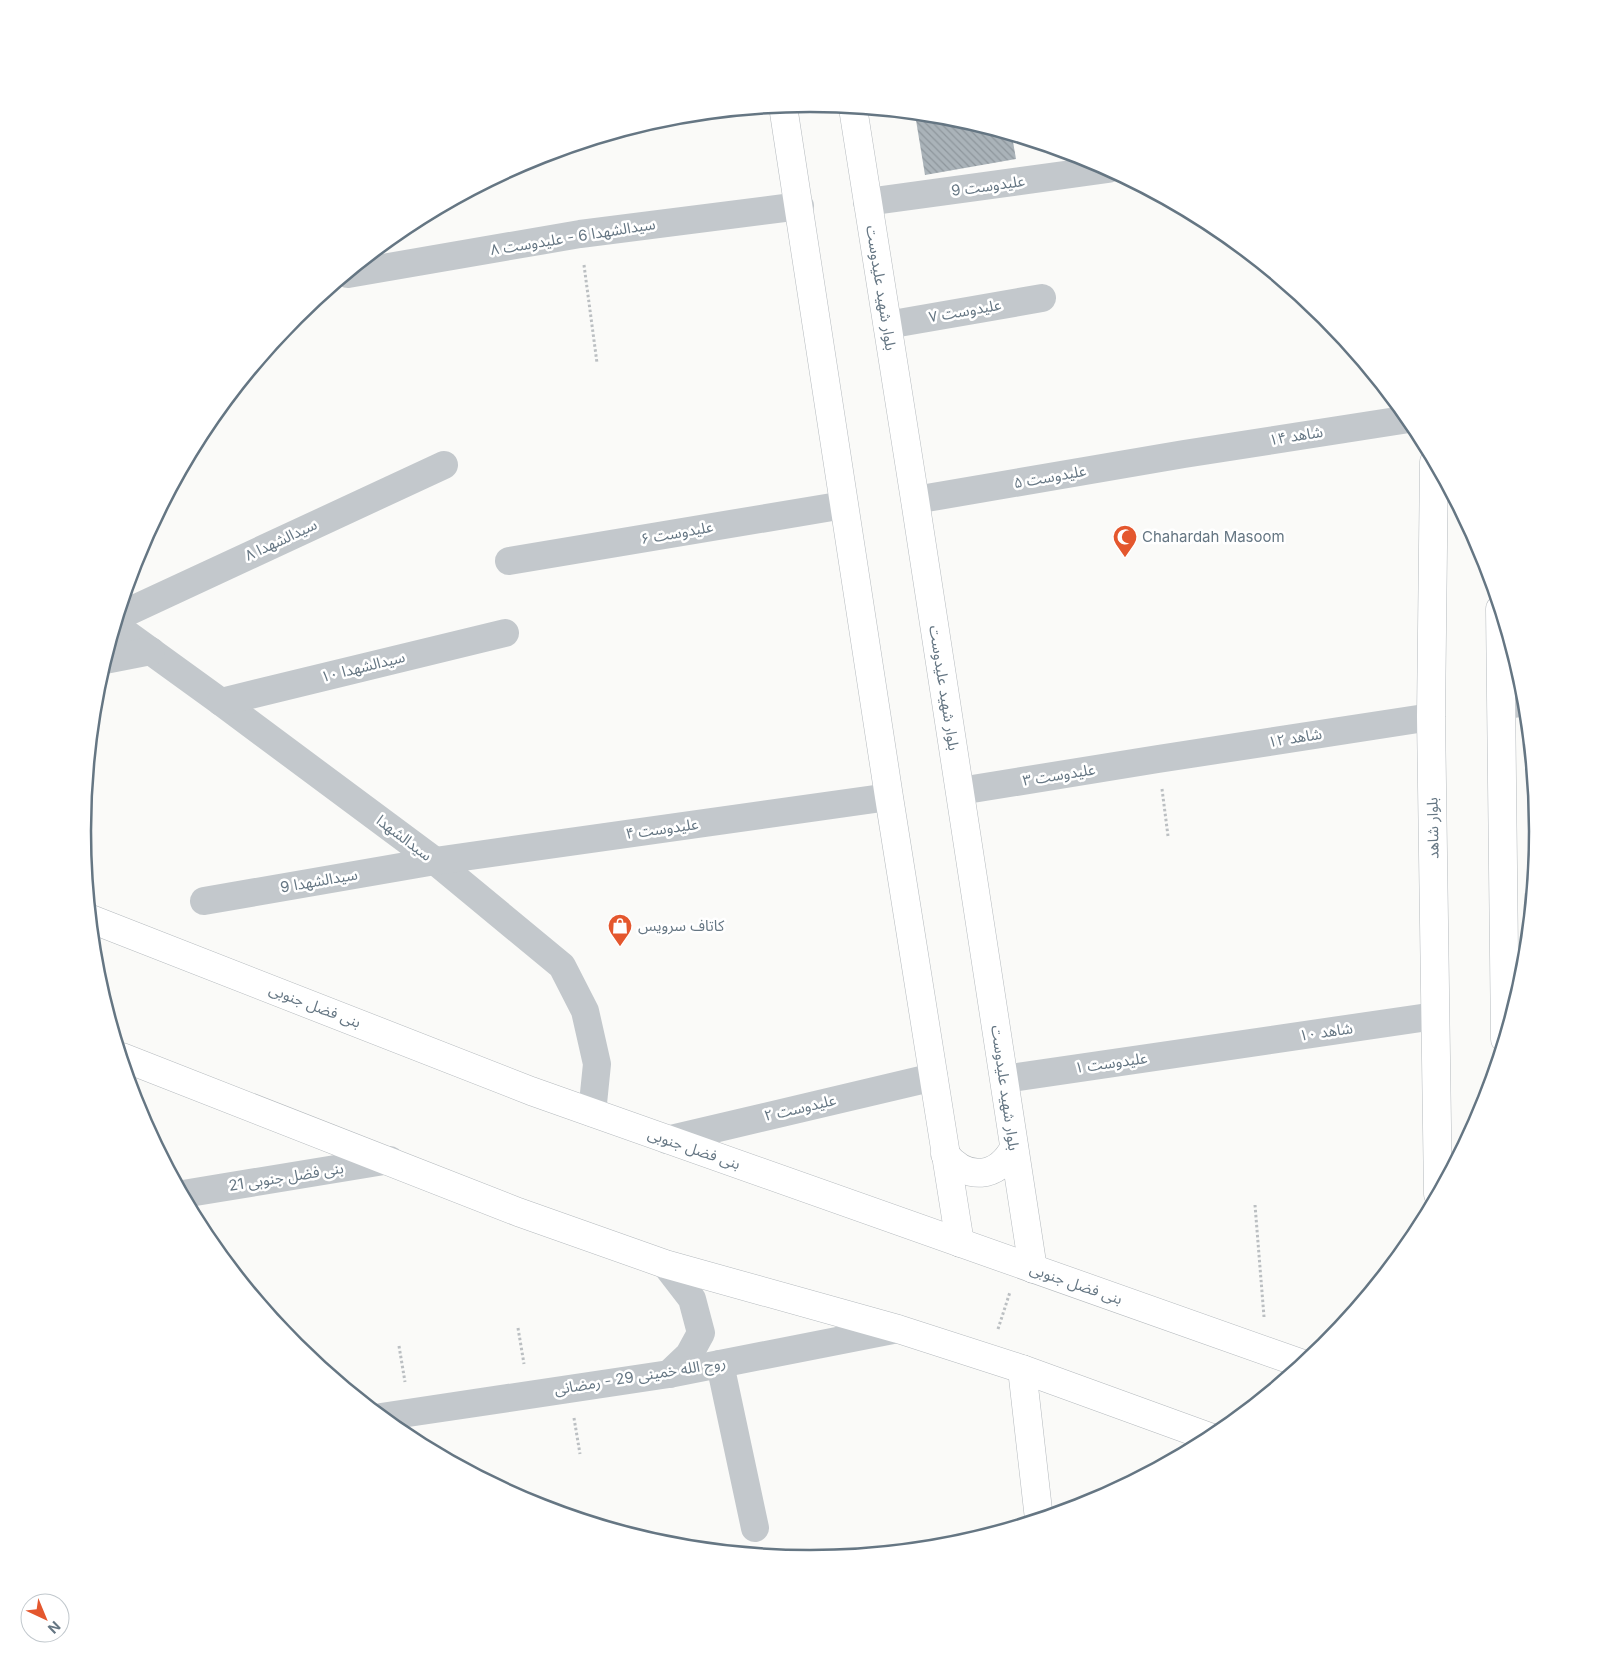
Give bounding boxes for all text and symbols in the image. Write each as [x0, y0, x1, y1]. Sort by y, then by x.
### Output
street label: علیدوست 9 [950, 171, 1026, 200]
street label: سیدالشهدا 6 - علیدوست ۸ [489, 214, 657, 259]
street label: بلوار شهید علیدوست [862, 224, 901, 352]
street label: علیدوست ۷ [927, 295, 1003, 326]
street label: شاهد ۱۴ [1268, 422, 1324, 449]
street label: علیدوست ۵ [1012, 461, 1088, 492]
street label: سیدالشهدا ۸ [242, 514, 320, 565]
street label: علیدوست ۶ [639, 517, 715, 548]
mosque icon: Chahardah Masoom [1112, 524, 1138, 558]
place label: Chahardah Masoom [1142, 527, 1285, 546]
street label: بلوار شهید علیدوست [925, 624, 964, 752]
street label: سیدالشهدا ۱۰ [319, 647, 407, 686]
street label: شاهد ۱۲ [1267, 724, 1323, 751]
street label: علیدوست ۳ [1021, 759, 1097, 790]
street label: بلوار شاهد [1422, 797, 1443, 859]
street label: سیدالشهدا [373, 811, 436, 865]
street label: علیدوست ۴ [624, 814, 700, 843]
street label: سیدالشهدا 9 [279, 864, 359, 897]
shop icon: کاتاف سرویس [607, 913, 633, 947]
place label: کاتاف سرویس [638, 916, 725, 935]
street label: بنی فضل جنوبی [267, 979, 364, 1032]
street label: شاهد ۱۰ [1298, 1018, 1354, 1045]
street label: بلوار شهید علیدوست [987, 1024, 1024, 1152]
street label: علیدوست ۱ [1073, 1048, 1149, 1077]
street label: علیدوست ۲ [762, 1090, 838, 1125]
street label: بنی فضل جنوبی [645, 1124, 743, 1173]
street label: بنی فضل جنوبی 21 [227, 1158, 345, 1195]
street label: بنی فضل جنوبی [1027, 1259, 1125, 1308]
street label: روح الله خمینی 29 - رمضانی [553, 1353, 727, 1401]
north arrow [20, 1593, 70, 1643]
text: N [45, 1618, 64, 1638]

